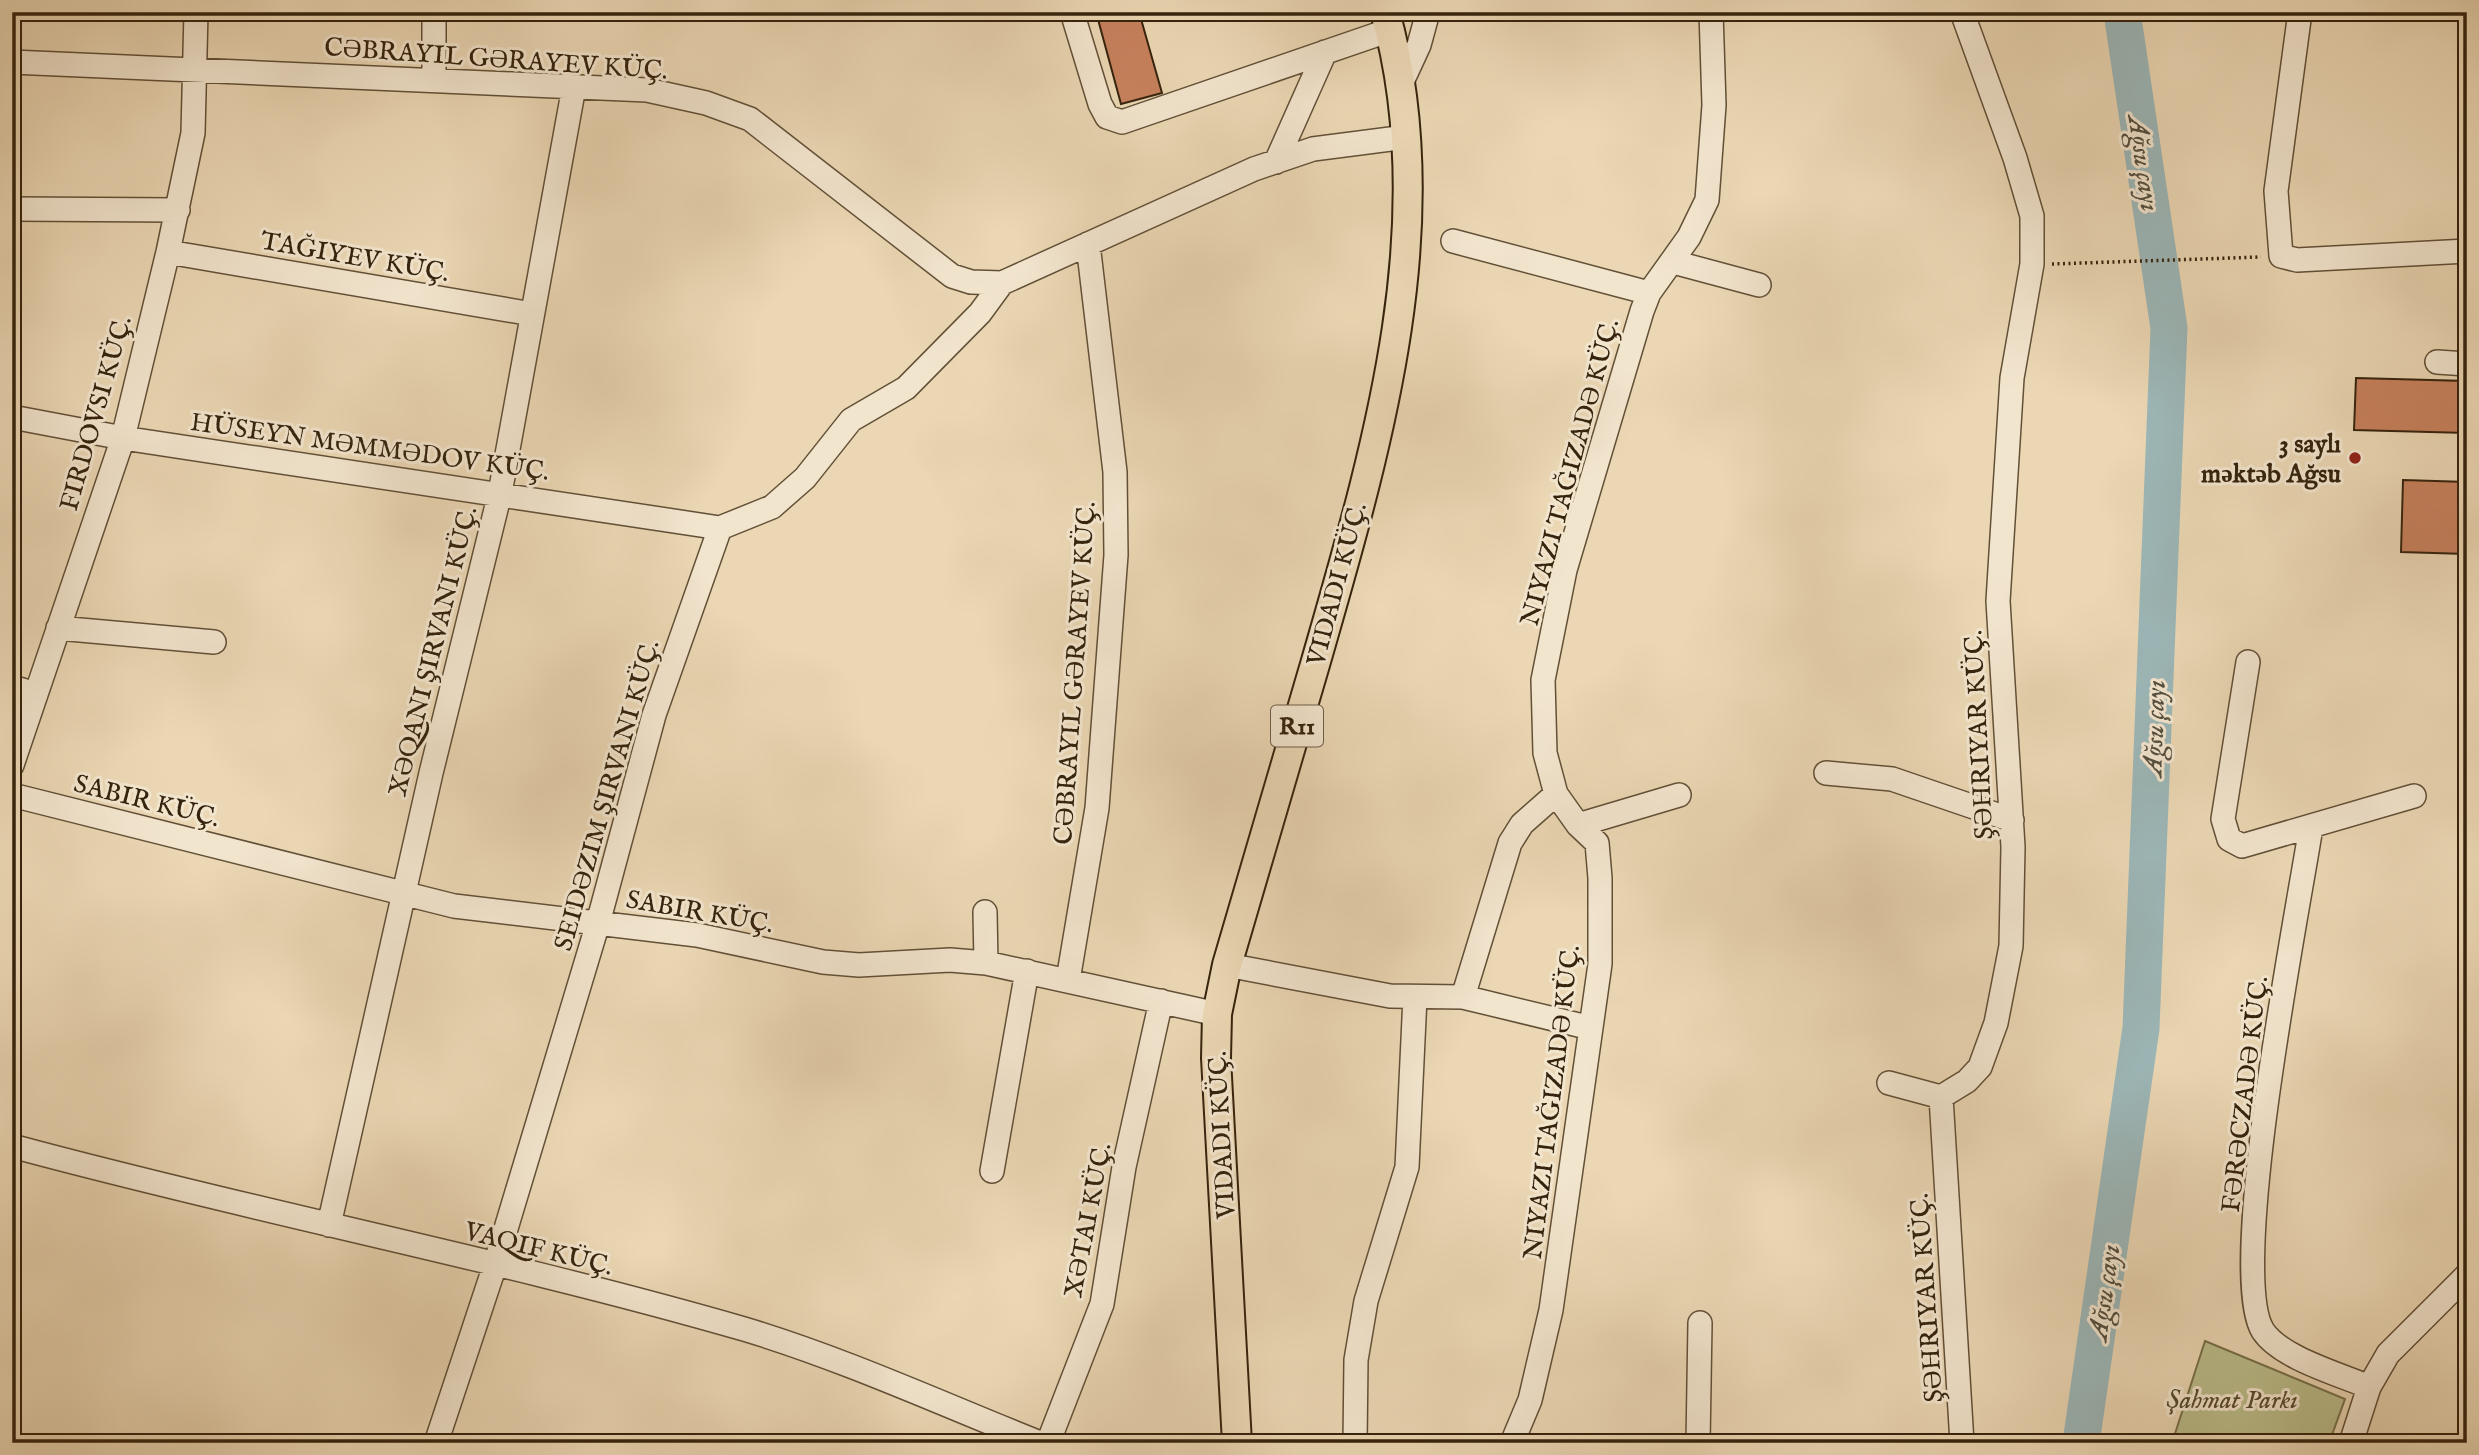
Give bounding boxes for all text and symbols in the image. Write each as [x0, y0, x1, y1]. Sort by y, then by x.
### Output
street label: CƏBRAYIL GƏRAYEV KÜÇ. [323, 31, 669, 88]
water label: Ağsu çayı [2118, 110, 2167, 214]
street label: TAĞIYEV KÜÇ. [258, 225, 452, 290]
street label: FIRDOVSI KÜÇ. [53, 312, 140, 515]
street label: NIYAZI TAĞIZADƏ KÜÇ. [1514, 315, 1627, 630]
street label: HÜSEYN MƏMMƏDOV KÜÇ. [188, 406, 551, 489]
place label: 3 saylı məktəb Ağsu [2201, 428, 2342, 491]
marker: 3 saylı məktəb Ağsu [2347, 450, 2363, 466]
street label: VIDADI KÜÇ. [1299, 499, 1375, 671]
street label: CƏBRAYIL GƏRAYEV KÜÇ. [1047, 500, 1104, 846]
street label: XƏQANI ŞIRVANI KÜÇ. [381, 503, 486, 800]
street label: ŞƏHRIYAR KÜÇ. [1958, 629, 2001, 841]
street label: SEIDƏZIM ŞIRVANI KÜÇ. [547, 636, 668, 955]
water label: Ağsu çayı [2136, 679, 2175, 780]
road number: R11 [1271, 706, 1323, 746]
street label: SABIR KÜÇ. [70, 767, 223, 835]
street label: SABIR KÜÇ. [623, 883, 776, 942]
street label: NIYAZI TAĞIZADƏ KÜÇ. [1517, 943, 1588, 1261]
street label: FƏRƏCZADƏ KÜÇ. [2215, 974, 2276, 1214]
street label: VIDADI KÜÇ. [1202, 1050, 1243, 1221]
street label: XƏTAI KÜÇ. [1057, 1140, 1120, 1301]
street label: ŞƏHRIYAR KÜÇ. [1904, 1192, 1951, 1404]
street label: VAQIF KÜÇ. [460, 1215, 616, 1284]
water label: Ağsu çayı [2081, 1242, 2130, 1346]
park label: Şahmat Parkı [2166, 1384, 2298, 1417]

